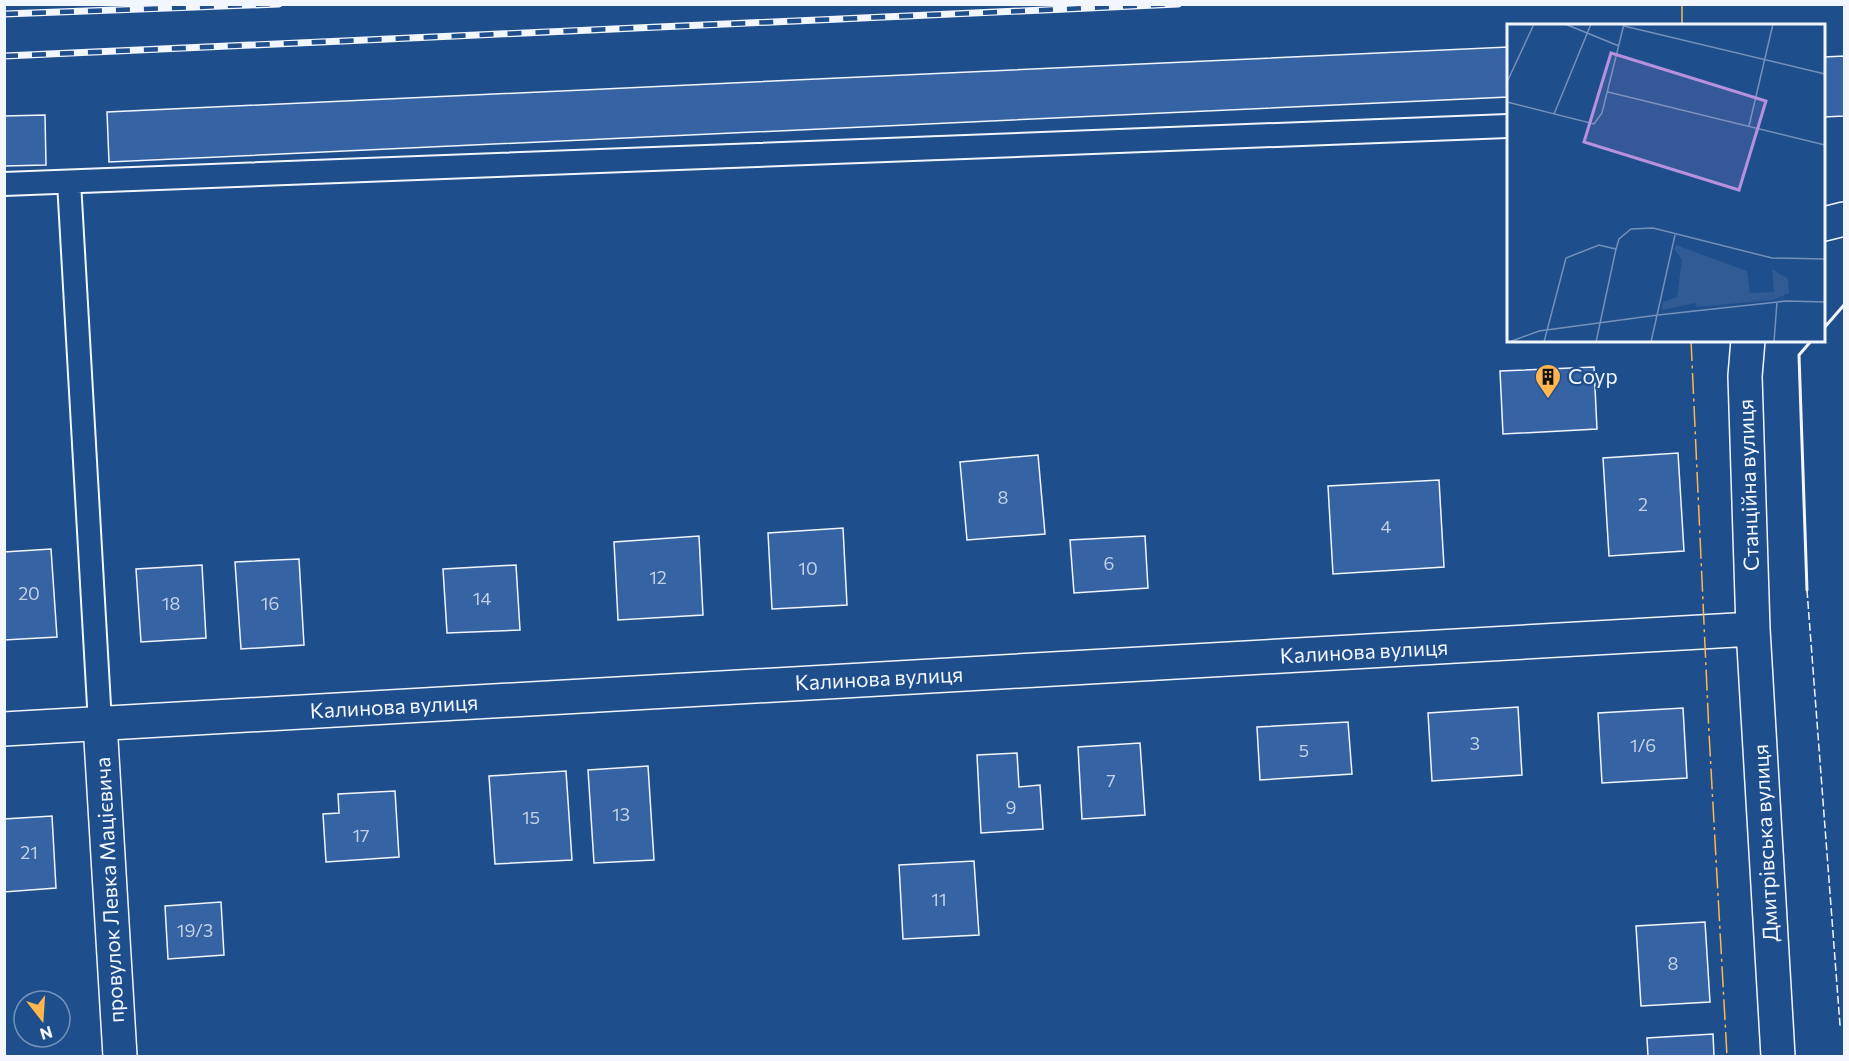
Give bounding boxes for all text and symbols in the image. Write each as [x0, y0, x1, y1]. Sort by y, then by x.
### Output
inset map [1507, 24, 1825, 342]
building icon: Соур [1533, 362, 1563, 400]
place label: Соур [1568, 363, 1618, 388]
street label: Станційна вулиця [1732, 399, 1763, 571]
house number: 8 [998, 486, 1009, 508]
house number: 2 [1638, 493, 1648, 515]
house number: 4 [1381, 515, 1392, 537]
house number: 6 [1104, 552, 1114, 574]
house number: 10 [798, 557, 818, 579]
house number: 12 [649, 566, 667, 588]
house number: 20 [18, 582, 40, 604]
house number: 14 [473, 587, 491, 609]
house number: 18 [162, 592, 180, 614]
house number: 16 [261, 592, 279, 614]
street label: Калинова вулиця [1279, 634, 1449, 667]
street label: Калинова вулиця [794, 661, 964, 694]
street label: Калинова вулиця [309, 689, 479, 722]
house number: 3 [1470, 732, 1480, 754]
house number: 1/6 [1630, 734, 1656, 756]
house number: 5 [1299, 739, 1309, 761]
street label: Дмитрівська вулиця [1747, 743, 1782, 943]
street label: провулок Левка Мацієвича [89, 756, 128, 1024]
house number: 7 [1106, 769, 1116, 791]
house number: 9 [1006, 796, 1016, 818]
house number: 13 [612, 803, 630, 825]
house number: 15 [522, 806, 540, 828]
house number: 17 [352, 824, 370, 846]
house number: 21 [20, 841, 38, 863]
house number: 11 [931, 888, 947, 910]
house number: 19/3 [177, 919, 213, 941]
house number: 8 [1668, 952, 1679, 974]
north arrow [12, 989, 72, 1049]
text: N [38, 1023, 55, 1045]

